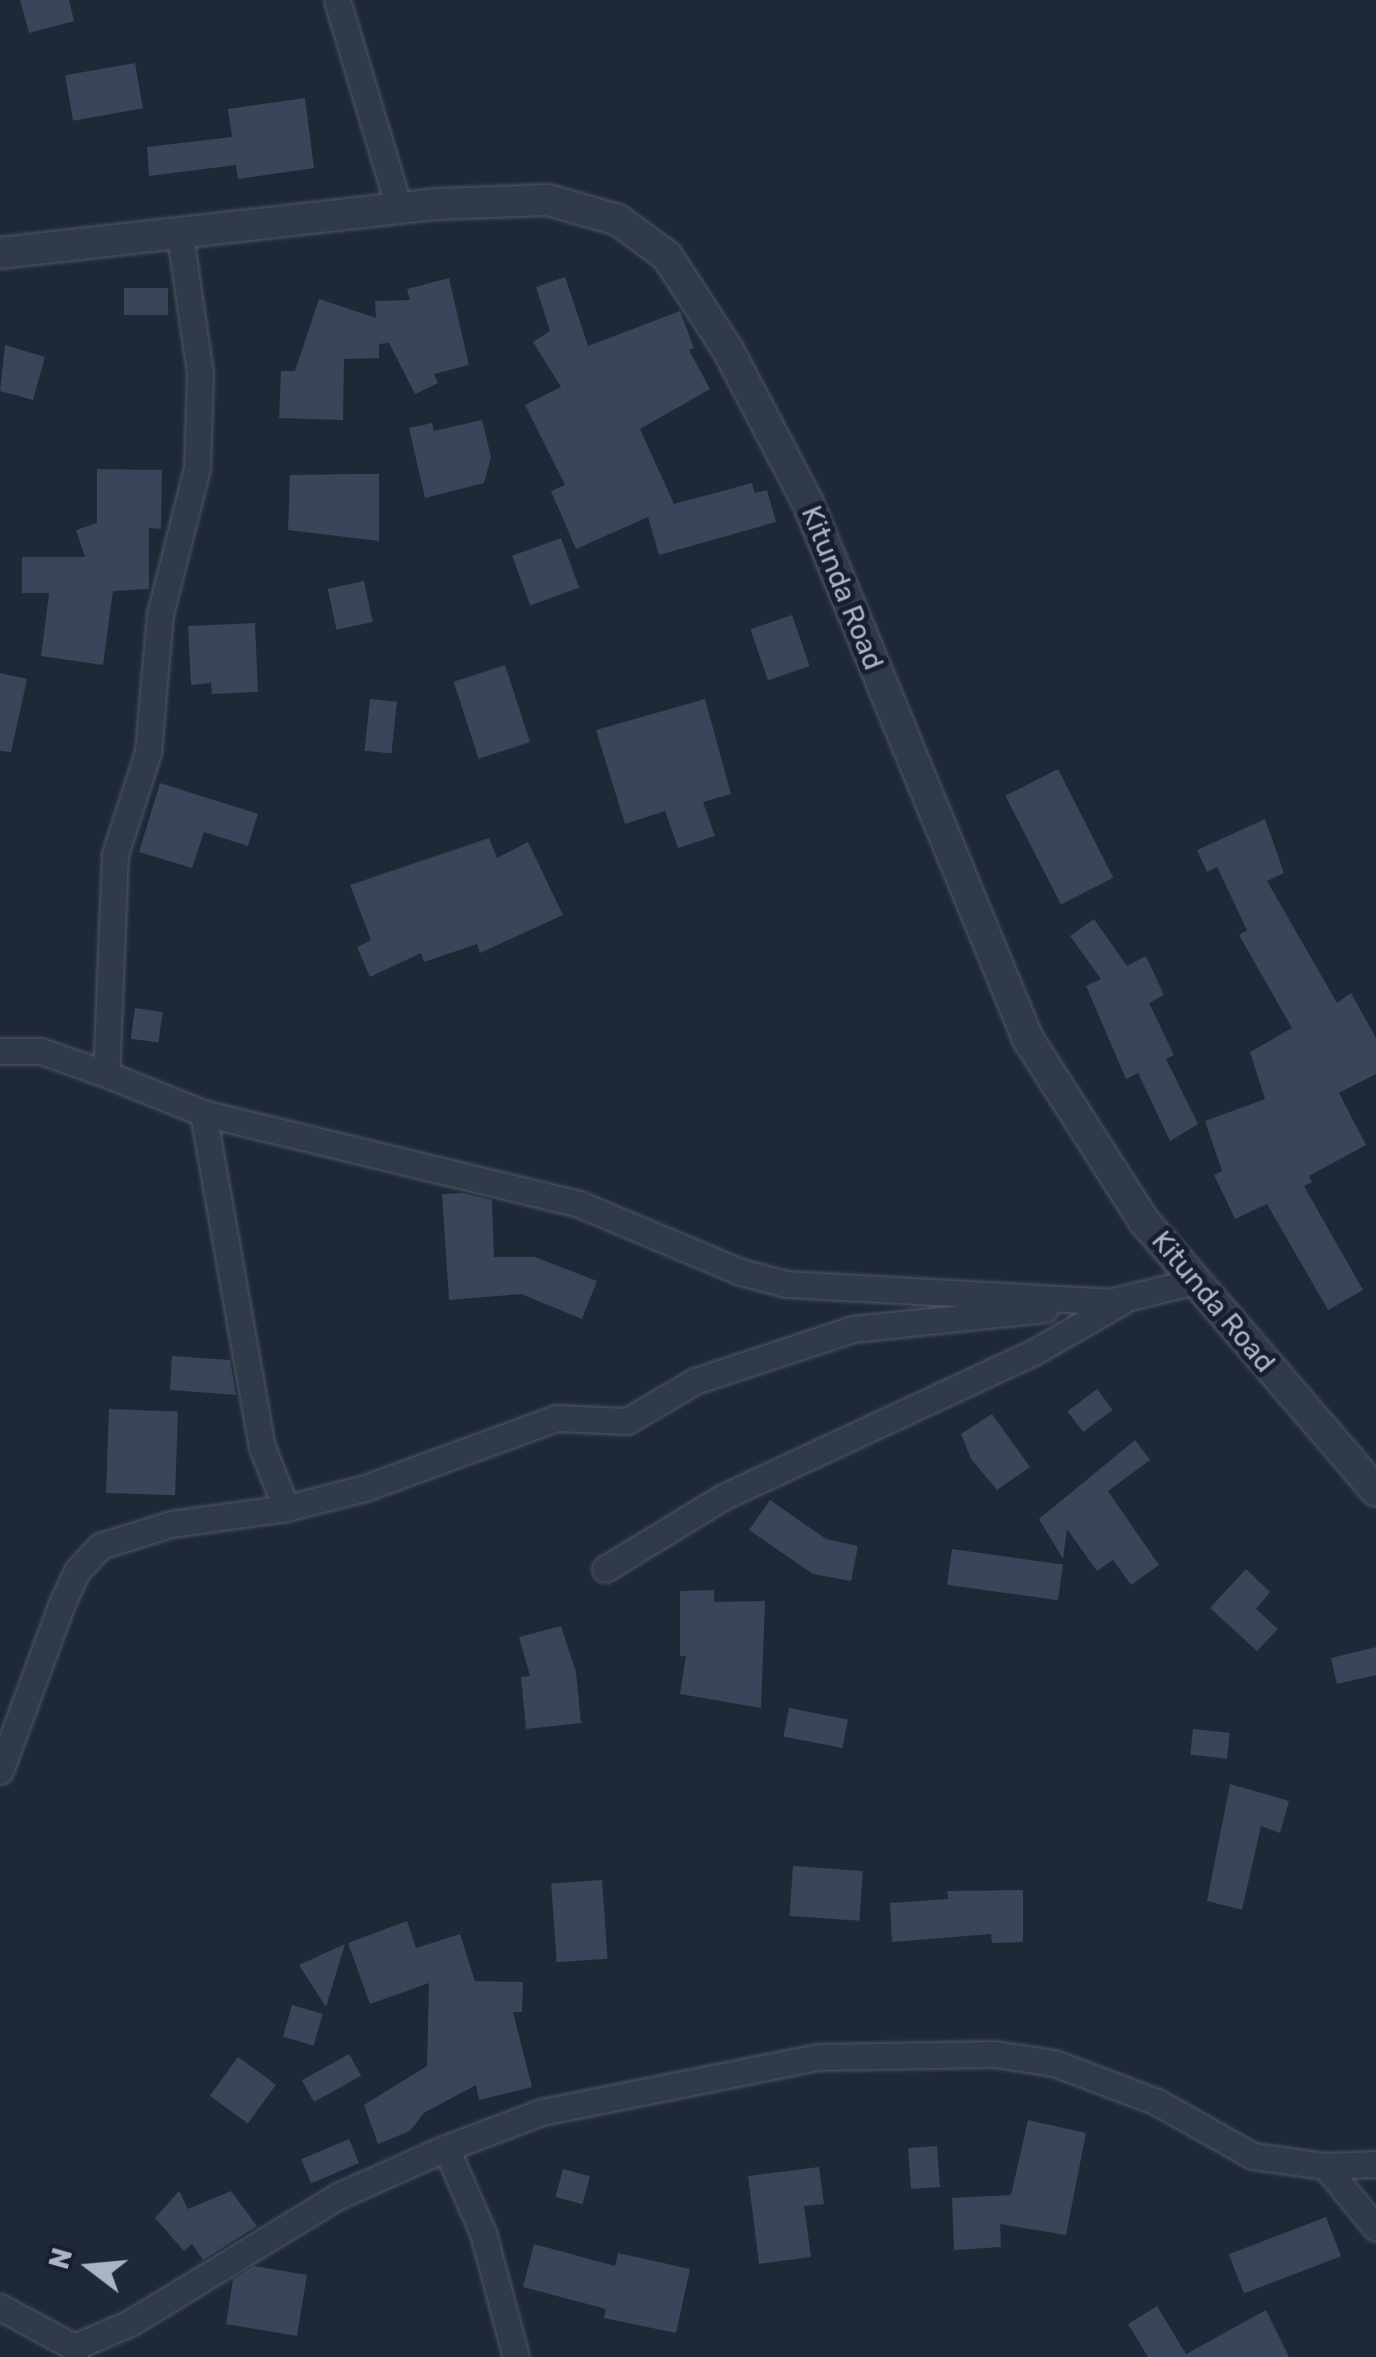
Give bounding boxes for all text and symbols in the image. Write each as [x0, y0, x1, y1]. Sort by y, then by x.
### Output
street label: Kitunda Road [794, 501, 890, 675]
street label: Kitunda Road [1144, 1225, 1282, 1379]
north arrow [40, 2217, 140, 2317]
text: N [42, 2244, 79, 2273]

